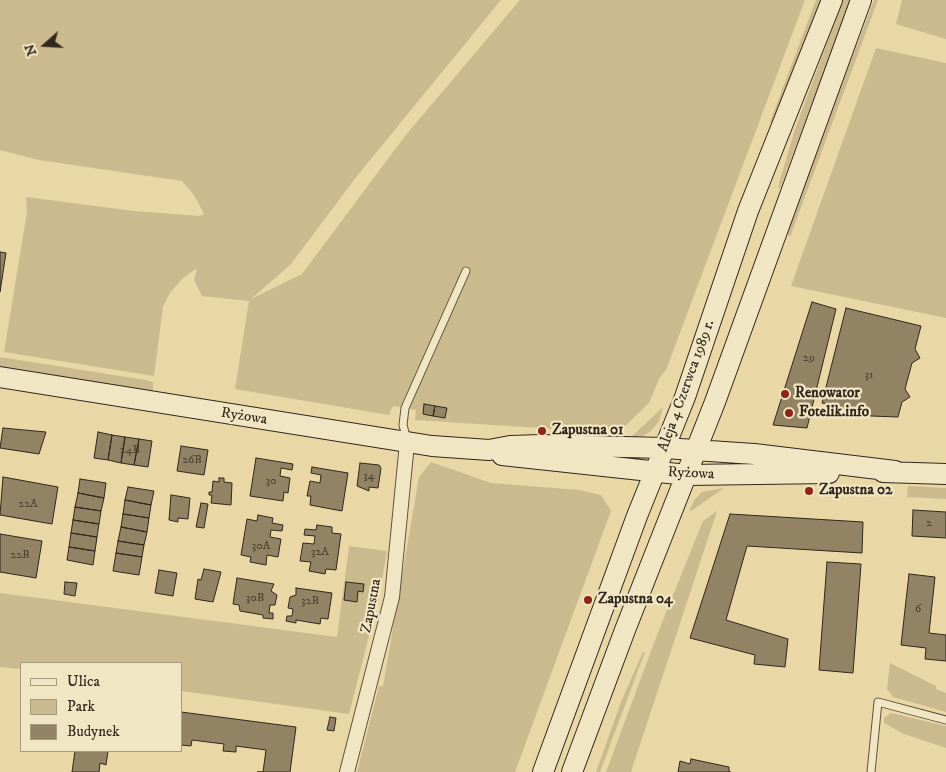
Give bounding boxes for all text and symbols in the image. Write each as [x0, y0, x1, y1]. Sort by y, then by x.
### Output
north arrow [20, 20, 70, 70]
text: N [20, 42, 41, 58]
street label: Aleja 4 Czerwca 1989 r. [655, 318, 719, 454]
house number: 29 [803, 352, 815, 366]
house number: 31 [865, 369, 873, 383]
place label: Renowator [795, 385, 860, 403]
marker: Renowator [779, 388, 791, 400]
street label: Ryżowa [220, 404, 268, 430]
place label: Fotelik.info [799, 404, 869, 422]
marker: Fotelik.info [783, 407, 795, 419]
place label: Zapustna 01 [552, 422, 624, 440]
marker: Zapustna 01 [536, 425, 548, 437]
house number: 24B [120, 444, 140, 458]
house number: 26B [182, 454, 202, 468]
street label: Ryżowa [667, 464, 715, 484]
house number: 34 [363, 470, 375, 484]
house number: 30 [266, 475, 276, 489]
place label: Zapustna 02 [819, 482, 892, 500]
marker: Zapustna 02 [803, 485, 815, 497]
house number: 22A [18, 498, 38, 512]
house number: 2 [926, 517, 932, 531]
house number: 30A [252, 540, 270, 554]
house number: 32A [311, 546, 329, 560]
house number: 22B [10, 549, 30, 563]
street label: Zapustna [358, 577, 386, 635]
place label: Zapustna 04 [598, 591, 673, 609]
house number: 30B [246, 592, 264, 606]
marker: Zapustna 04 [582, 594, 594, 606]
house number: 32B [301, 595, 319, 609]
house number: 6 [915, 603, 921, 617]
legend [20, 662, 182, 752]
text: Ulica [67, 672, 100, 691]
text: Park [67, 697, 95, 716]
text: Budynek [67, 722, 120, 741]

